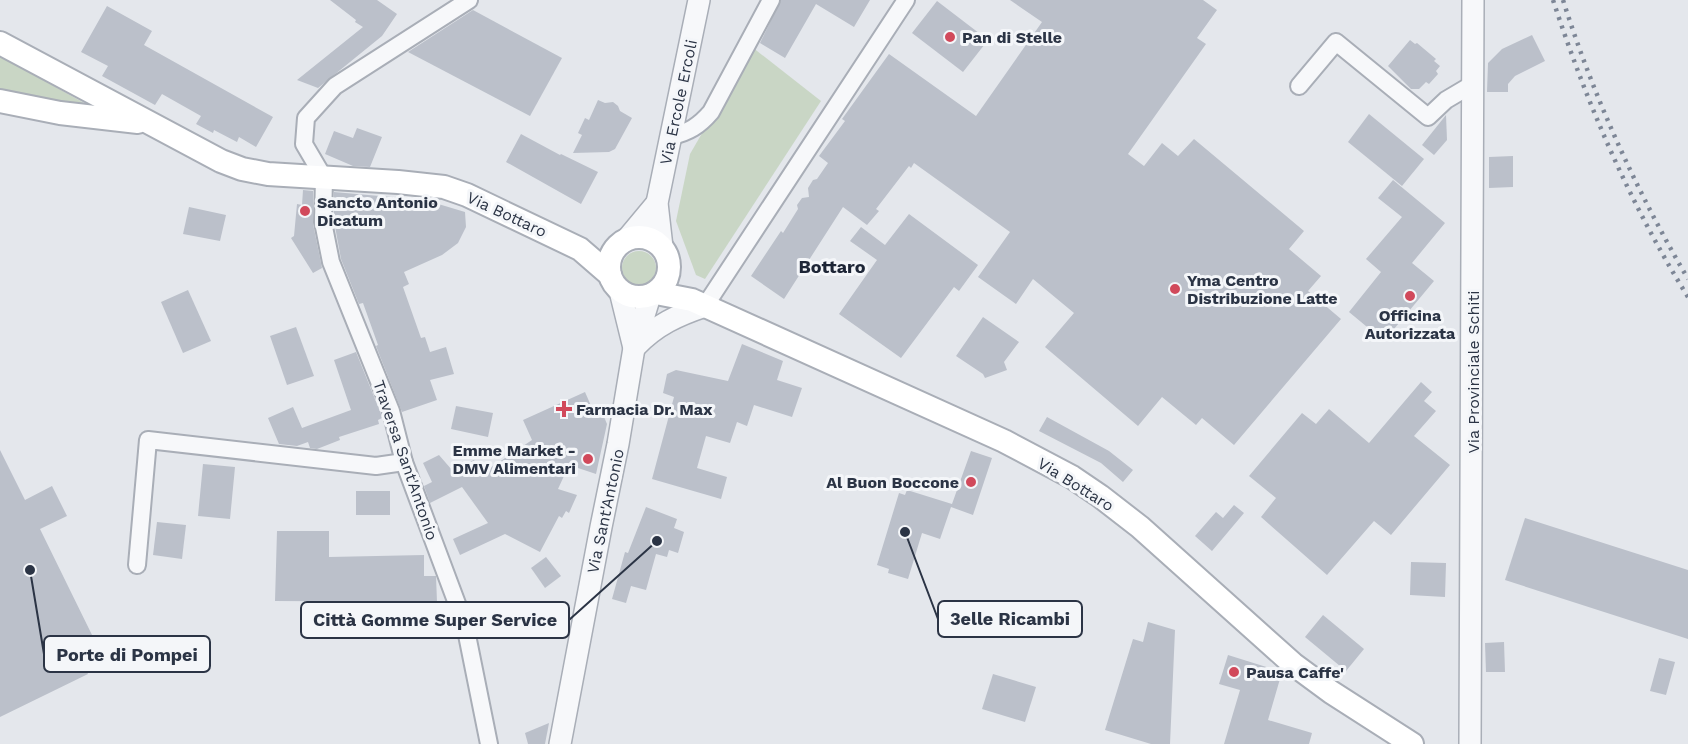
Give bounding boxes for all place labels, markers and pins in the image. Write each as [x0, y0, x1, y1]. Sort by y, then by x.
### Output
place label: Pan di Stelle [962, 28, 1062, 47]
marker: Pan di Stelle [943, 30, 957, 44]
place label: Sancto Antonio Dicatum [317, 193, 438, 230]
marker: Sancto Antonio Dicatum [298, 204, 312, 218]
place label: Yma Centro Distribuzione Latte [1187, 271, 1338, 308]
marker: Yma Centro Distribuzione Latte [1168, 282, 1182, 296]
marker: Officina Autorizzata [1403, 289, 1417, 303]
place label: Officina Autorizzata [1365, 306, 1456, 343]
place label: Farmacia Dr. Max [576, 400, 713, 419]
marker: Farmacia Dr. Max [557, 402, 571, 416]
place label: Emme Market - DMV Alimentari [452, 441, 576, 478]
marker: Emme Market - DMV Alimentari [581, 452, 595, 466]
place label: Al Buon Boccone [826, 473, 959, 492]
marker: Al Buon Boccone [964, 475, 978, 489]
callout: 3elle Ricambi [938, 601, 1082, 637]
callout: Città Gomme Super Service [301, 602, 569, 638]
callout: Porte di Pompei [44, 636, 210, 672]
place label: Pausa Caffe' [1246, 663, 1344, 682]
marker: Pausa Caffe' [1227, 665, 1241, 679]

